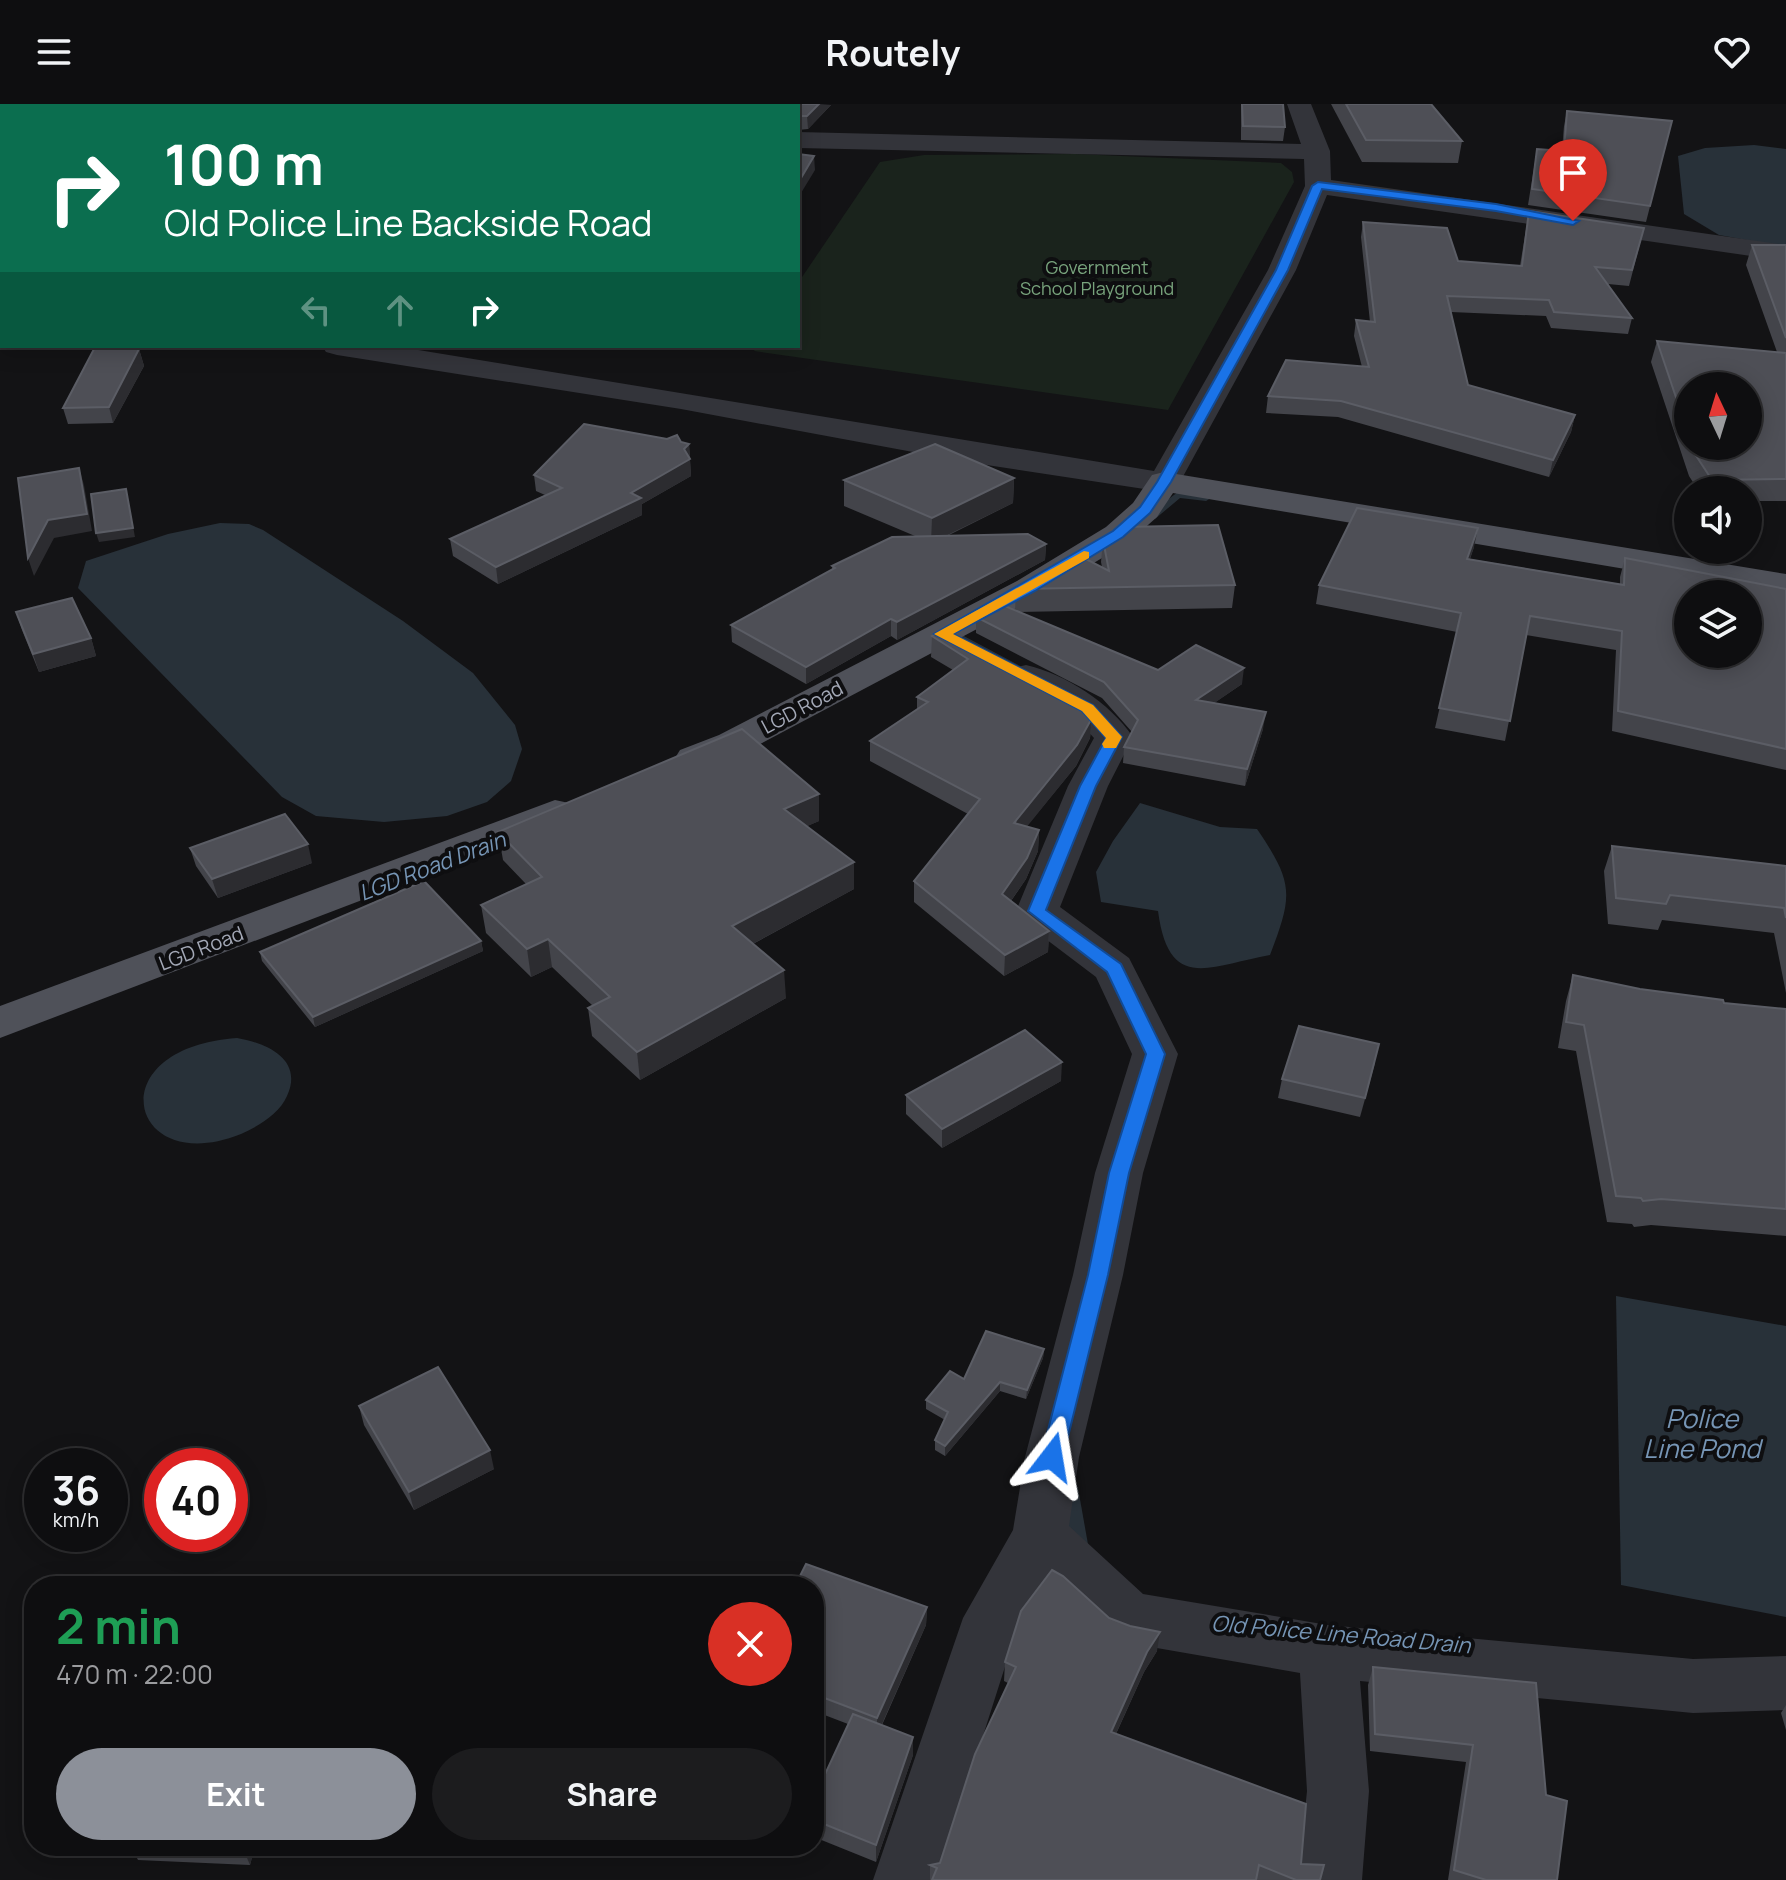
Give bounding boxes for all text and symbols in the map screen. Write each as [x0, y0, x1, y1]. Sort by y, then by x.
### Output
text: Routely [825, 28, 961, 77]
icon: menu [32, 30, 76, 74]
icon: heart [1710, 30, 1754, 74]
text: 100 m [164, 125, 324, 202]
icon: right [32, 136, 136, 240]
pin [1539, 139, 1607, 221]
icon: arrive [1551, 151, 1595, 195]
text: Old Police Line Backside Road [164, 198, 652, 247]
park label: Government School Playground [1020, 255, 1174, 300]
icon: left [294, 288, 338, 332]
icon: ahead [378, 288, 422, 332]
icon: right [462, 288, 506, 332]
north arrow [1674, 372, 1762, 460]
map controls [1674, 372, 1762, 668]
button: sound [1674, 476, 1762, 564]
button: layers [1674, 580, 1762, 668]
street label: LGD Road [756, 674, 848, 740]
water label: LGD Road Drain [354, 824, 510, 908]
street label: LGD Road [155, 919, 247, 977]
water label: Police Line Pond [1644, 1400, 1764, 1466]
position arrow [1010, 1415, 1094, 1499]
speed limit sign: 40 [144, 1448, 248, 1552]
text: 36 [52, 1462, 100, 1517]
text: km/h [53, 1506, 99, 1533]
text: 2 min [56, 1593, 181, 1658]
button: close [708, 1602, 792, 1686]
water label: Old Police Line Road Drain [1210, 1608, 1473, 1660]
text: 470 m · 22:00 [56, 1656, 213, 1692]
button: Exit [56, 1748, 416, 1840]
button: Share [432, 1748, 792, 1840]

